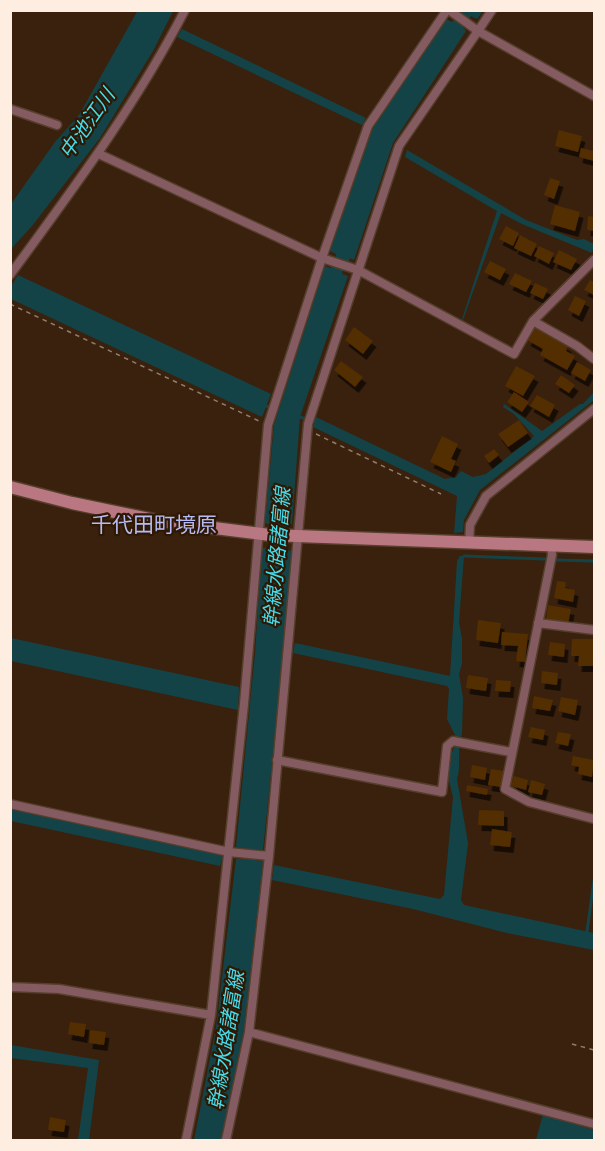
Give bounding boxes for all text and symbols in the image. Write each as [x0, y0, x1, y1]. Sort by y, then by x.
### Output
water label: 中池江川 [53, 82, 120, 163]
water label: 幹線水路諸富線 [258, 483, 294, 628]
district label: 千代田町境原 [91, 511, 217, 537]
water label: 幹線水路諸富線 [202, 966, 248, 1111]

